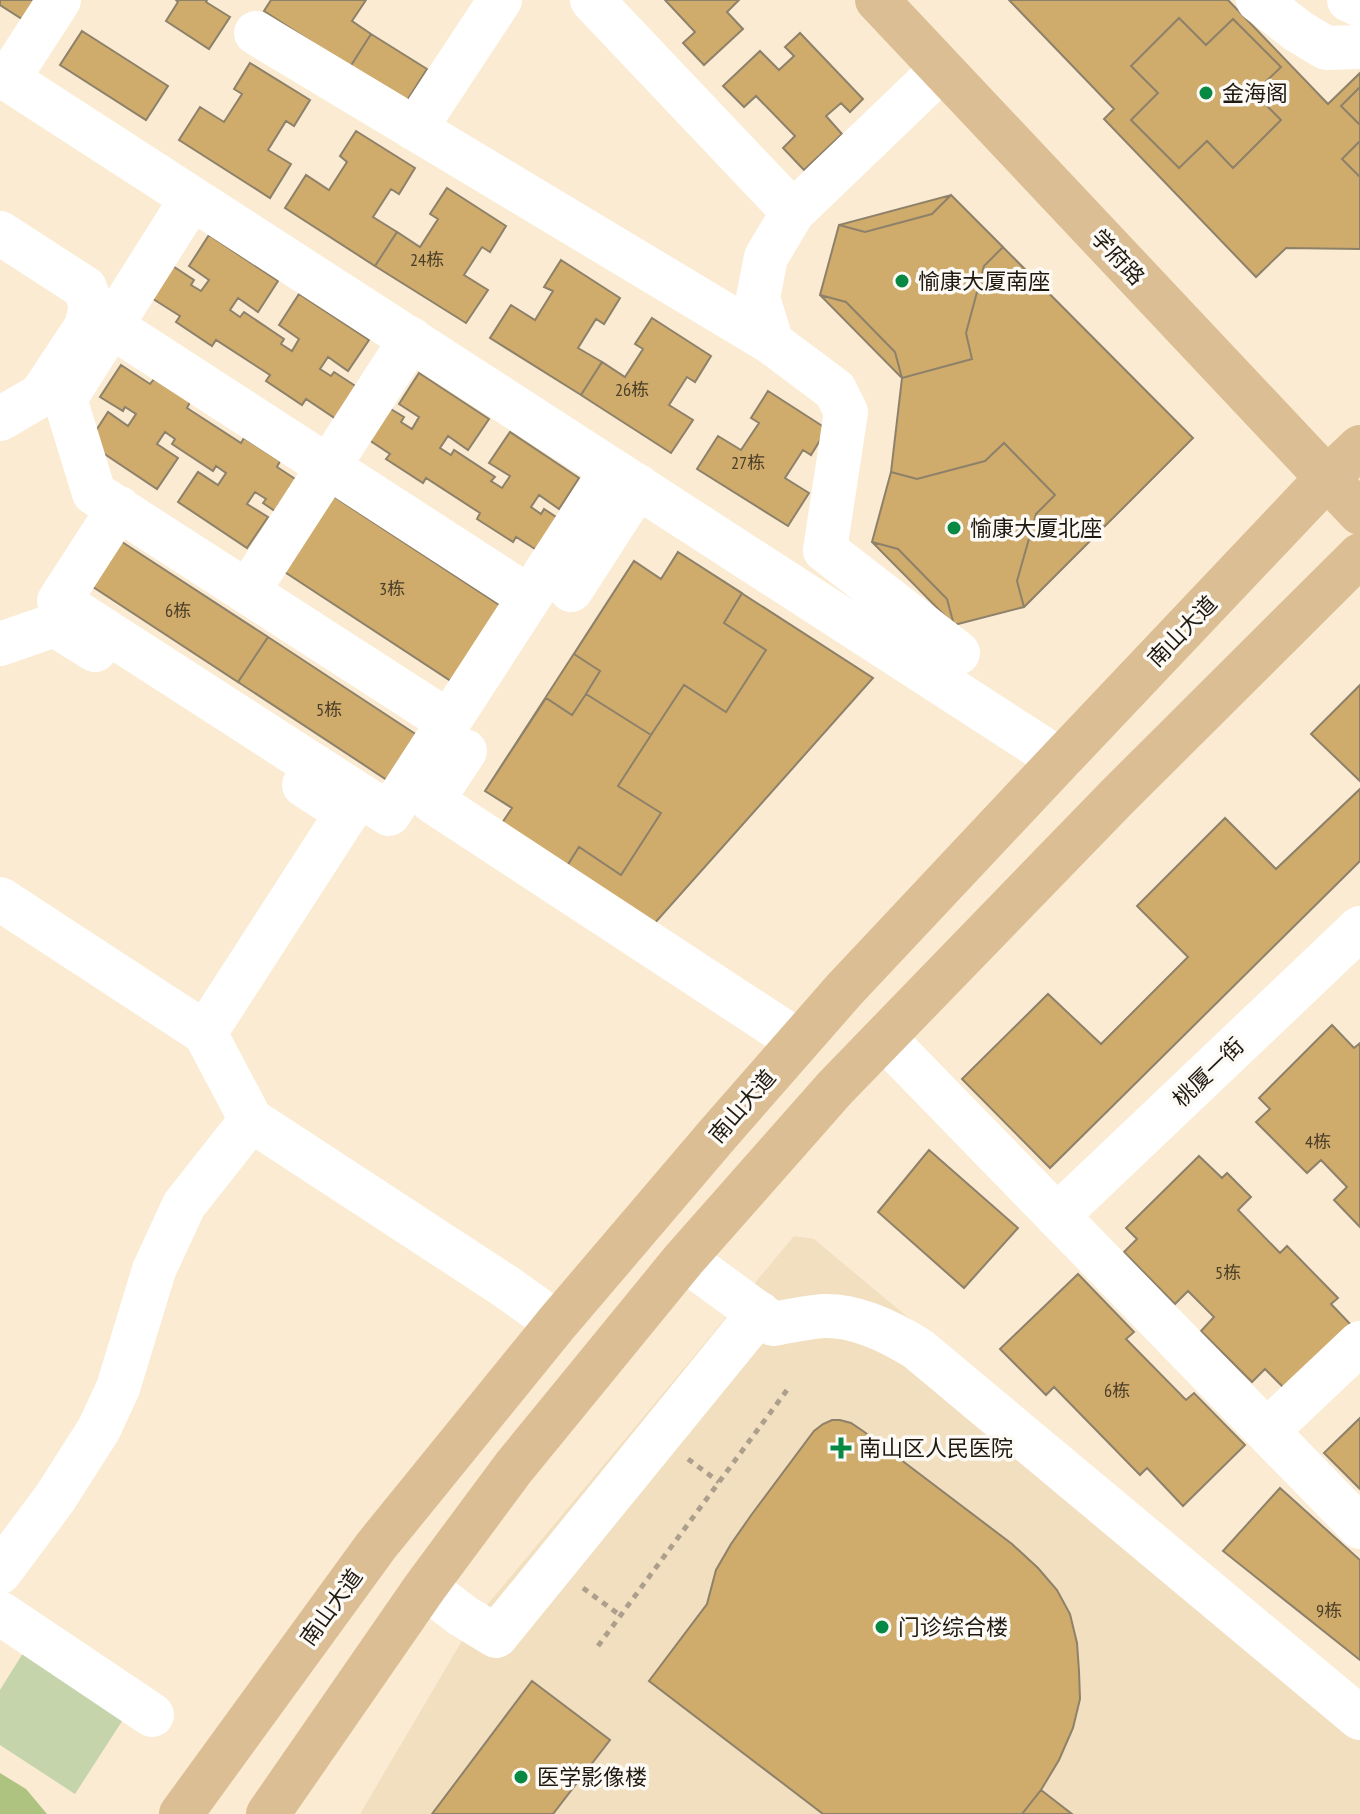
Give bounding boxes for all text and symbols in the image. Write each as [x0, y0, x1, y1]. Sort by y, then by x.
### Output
place label: 金海阁 [1222, 79, 1288, 107]
marker: 金海阁 [1197, 84, 1215, 102]
street label: 学府路 [1085, 223, 1151, 291]
house number: 24栋 [410, 248, 444, 271]
place label: 愉康大厦南座 [918, 267, 1050, 295]
marker: 愉康大厦南座 [893, 272, 911, 290]
house number: 26栋 [615, 378, 649, 401]
house number: 27栋 [731, 451, 765, 474]
place label: 愉康大厦北座 [970, 514, 1102, 542]
marker: 愉康大厦北座 [945, 519, 963, 537]
house number: 3栋 [379, 577, 405, 600]
street label: 南山大道 [1141, 590, 1223, 672]
house number: 6栋 [165, 599, 191, 622]
house number: 5栋 [316, 698, 342, 721]
street label: 桃厦一街 [1167, 1031, 1249, 1113]
street label: 南山大道 [703, 1064, 781, 1148]
house number: 4栋 [1305, 1130, 1331, 1153]
house number: 5栋 [1215, 1261, 1241, 1284]
house number: 6栋 [1104, 1379, 1130, 1402]
place label: 南山区人民医院 [859, 1434, 1013, 1462]
marker: 南山区人民医院 [830, 1437, 852, 1459]
street label: 南山大道 [294, 1563, 368, 1651]
house number: 9栋 [1316, 1599, 1342, 1622]
place label: 门诊综合楼 [898, 1613, 1008, 1641]
marker: 门诊综合楼 [873, 1618, 891, 1636]
place label: 医学影像楼 [537, 1763, 647, 1791]
marker: 医学影像楼 [512, 1768, 530, 1786]

